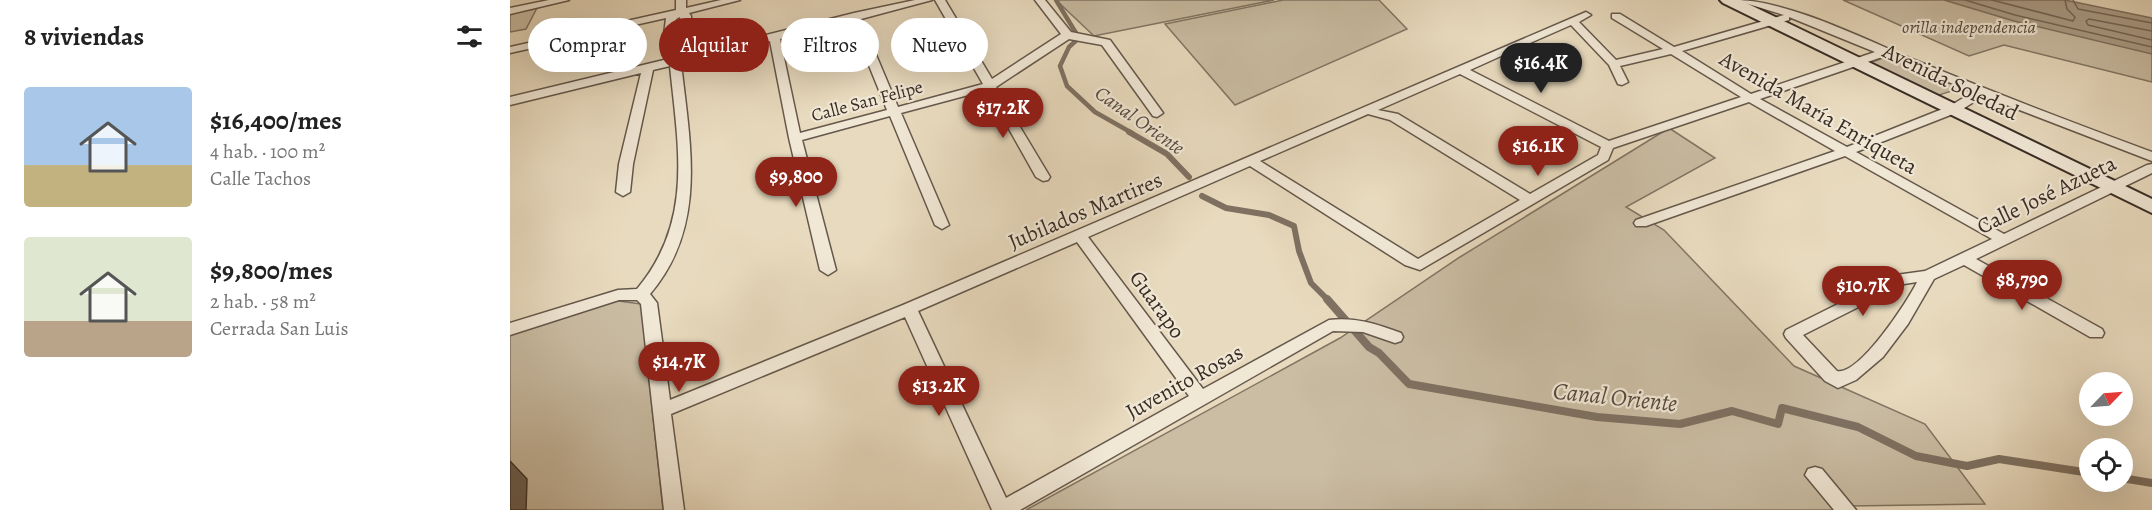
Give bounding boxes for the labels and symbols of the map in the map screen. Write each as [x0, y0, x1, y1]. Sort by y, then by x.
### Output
park label: orilla independencia [1902, 15, 2036, 39]
street label: Avenida Soledad [1877, 36, 2024, 128]
pin: $16.4K [1492, 43, 1590, 94]
street label: Avenida María Enriqueta [1713, 43, 1924, 182]
street label: Calle San Felipe [809, 75, 925, 127]
water label: Canal Oriente [1090, 80, 1190, 161]
pin: $17.2K [954, 88, 1052, 139]
pin: $16.1K [1489, 126, 1587, 177]
street label: Calle José Azueta [1972, 148, 2122, 242]
pin: $9,800 [747, 157, 845, 208]
street label: Jubilados Martires [1004, 165, 1167, 257]
pin: $8,790 [1973, 260, 2071, 311]
street label: Guarapo [1122, 264, 1192, 345]
pin: $10.7K [1814, 266, 1912, 317]
street label: Juvenito Rosas [1120, 337, 1249, 427]
pin: $14.7K [630, 342, 728, 393]
pin: $13.2K [890, 366, 988, 417]
north arrow [2079, 372, 2133, 426]
water label: Canal Oriente [1551, 375, 1679, 419]

